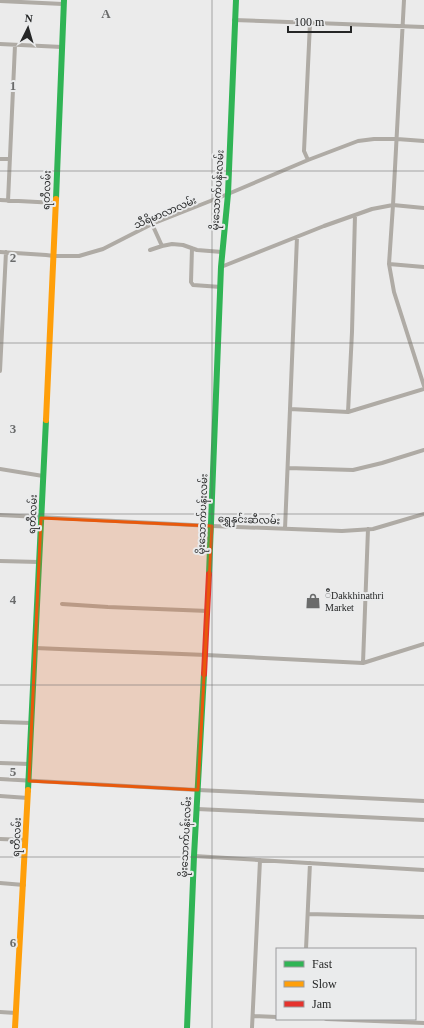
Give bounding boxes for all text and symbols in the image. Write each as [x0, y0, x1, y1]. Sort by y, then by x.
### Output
text: A [101, 6, 111, 21]
north arrow [8, 8, 48, 48]
scale bar [288, 8, 351, 34]
text: N [24, 12, 33, 24]
text: 100 m [294, 15, 325, 29]
text: 1 [10, 78, 16, 93]
street label: မိုးသောက်ပန်းလမ်း [207, 149, 229, 231]
street label: ရတီလမ်း [38, 170, 56, 210]
street label: သီရိမာလာလမ်း [132, 193, 199, 233]
text: 2 [10, 250, 16, 265]
text: 3 [10, 421, 17, 436]
street label: မိုးသောက်ပန်းလမ်း [194, 473, 212, 555]
street label: ရတီလမ်း [24, 494, 42, 534]
street label: ရွှေနှင်းဆီလမ်း [218, 511, 280, 529]
place label: ီDakkhinathri Market [325, 588, 384, 613]
text: 4 [10, 592, 17, 607]
shop icon: ီDakkhinathri Market [304, 592, 322, 610]
text: 5 [10, 764, 17, 779]
street label: မိုးသောက်ပန်းလမ်း [176, 796, 196, 878]
street label: ရတီလမ်း [8, 817, 26, 857]
text: 6 [10, 935, 17, 950]
legend [276, 948, 416, 1020]
text: Fast [312, 957, 333, 971]
text: Slow [312, 977, 337, 991]
text: Jam [312, 997, 332, 1011]

